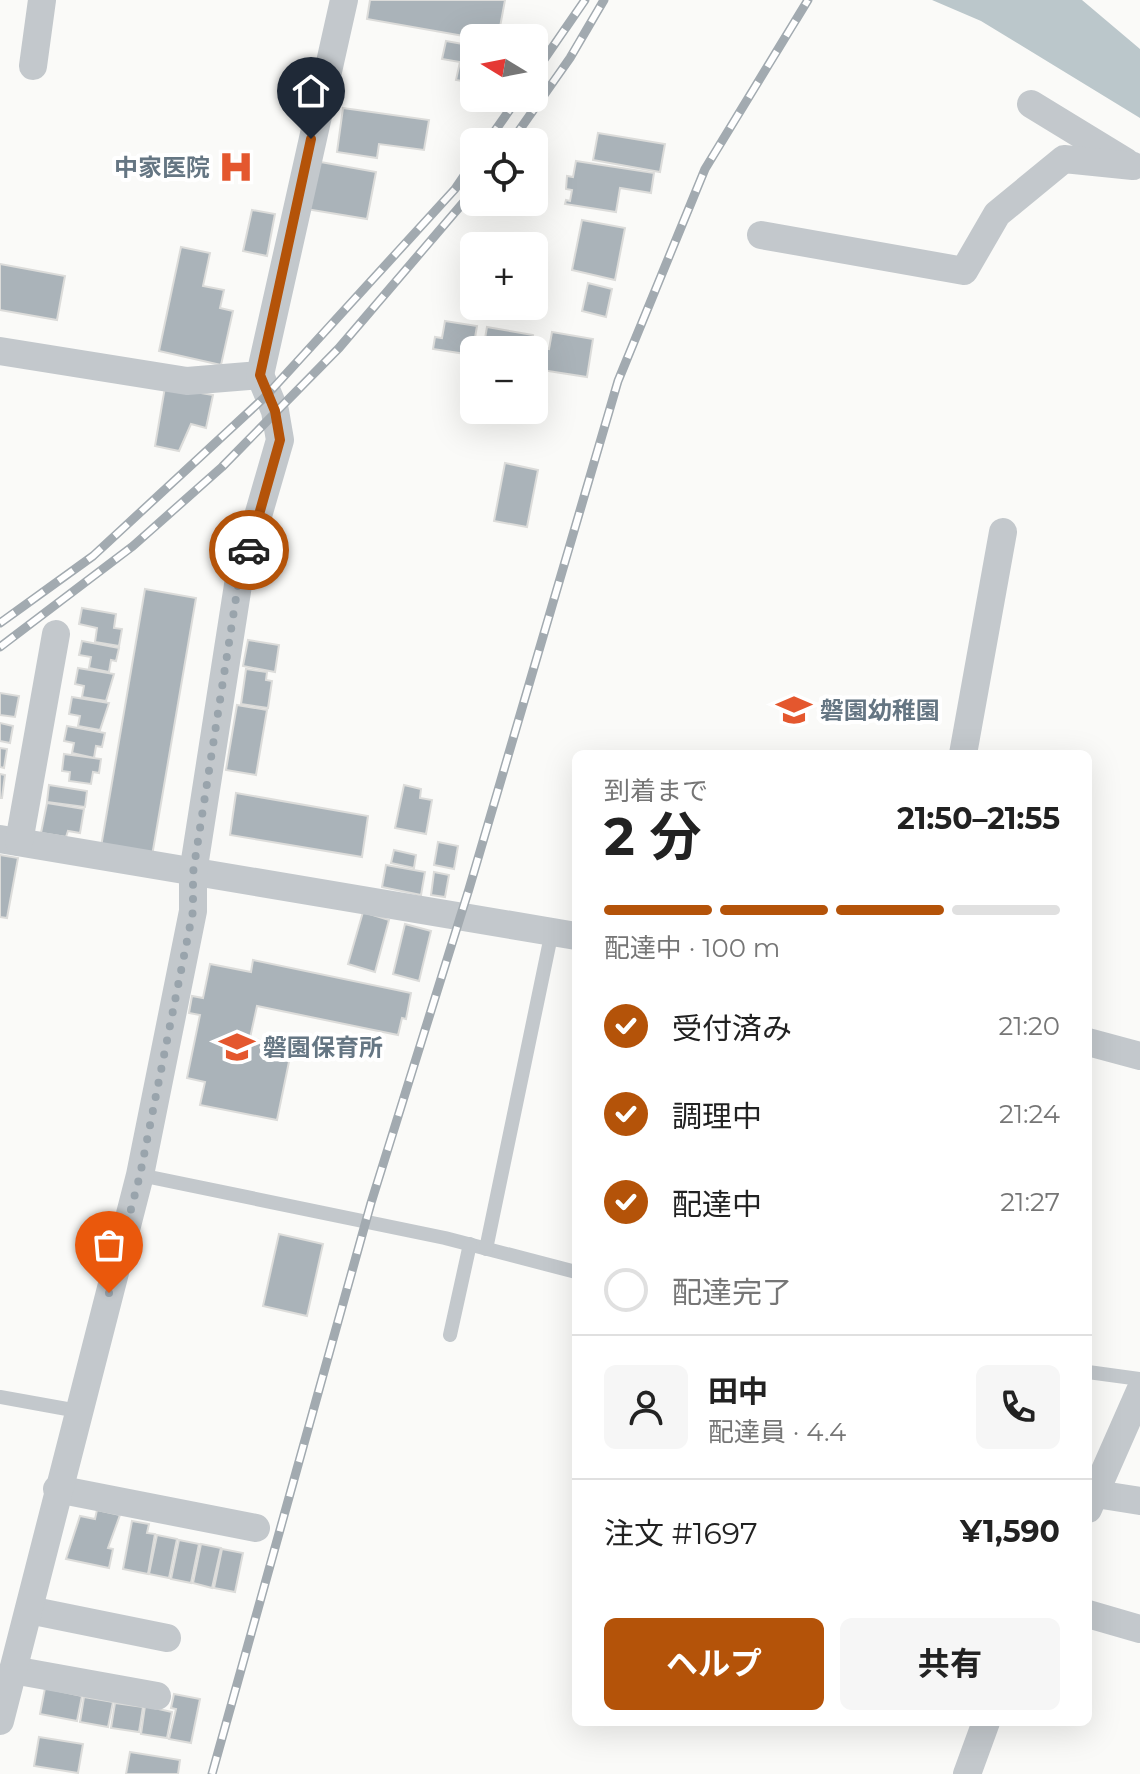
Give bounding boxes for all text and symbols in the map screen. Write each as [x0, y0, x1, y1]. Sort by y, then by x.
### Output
north arrow [460, 24, 548, 112]
map controls [460, 24, 548, 424]
pin [277, 57, 345, 139]
icon: home [289, 69, 333, 113]
button: locate [460, 128, 548, 216]
hospital icon: 中家医院 [217, 148, 255, 186]
place label: 中家医院 [114, 153, 210, 182]
button: + [460, 232, 548, 320]
button: − [460, 336, 548, 424]
courier [209, 510, 289, 590]
icon: car [227, 528, 271, 572]
school or university icon: 磐園幼稚園 [775, 691, 813, 729]
place label: 磐園幼稚園 [820, 696, 940, 725]
text: 到着まで [604, 775, 708, 807]
text: 21:50–21:55 [897, 800, 1060, 837]
text: 2 分 [604, 805, 701, 868]
text: 配達中 · 100 m [604, 932, 780, 964]
icon: check [604, 1004, 648, 1048]
text: 受付済み [672, 1010, 792, 1047]
text: 21:20 [998, 1010, 1060, 1042]
school or university icon: 磐園保育所 [218, 1028, 256, 1066]
place label: 磐園保育所 [263, 1033, 383, 1062]
icon: check [604, 1092, 648, 1136]
text: 調理中 [672, 1098, 762, 1135]
text: 21:24 [999, 1098, 1060, 1130]
icon: check [604, 1180, 648, 1224]
text: 配達中 [672, 1186, 762, 1223]
text: 21:27 [1000, 1186, 1060, 1218]
pin [75, 1211, 143, 1293]
icon: bag [87, 1223, 131, 1267]
text: 配達完了 [672, 1274, 792, 1311]
button: person [604, 1365, 688, 1449]
button: phone [976, 1365, 1060, 1449]
text: 田中 [708, 1373, 768, 1410]
text: 配達員 · 4.4 [708, 1416, 846, 1448]
text: ¥1,590 [960, 1513, 1060, 1550]
text: 注文 #1697 [604, 1515, 758, 1552]
button: ヘルプ [604, 1618, 824, 1710]
button: 共有 [840, 1618, 1060, 1710]

